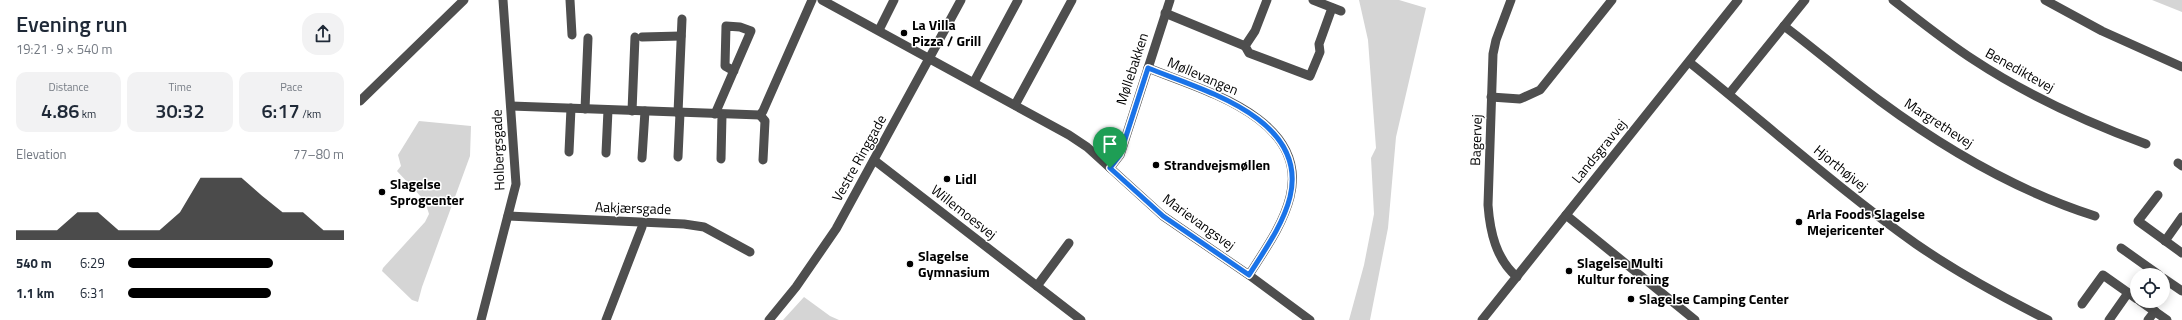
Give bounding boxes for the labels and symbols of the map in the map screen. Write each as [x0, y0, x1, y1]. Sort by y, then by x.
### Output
place label: La Villa Pizza / Grill [912, 14, 981, 51]
marker: La Villa Pizza / Grill [899, 28, 909, 38]
street label: Møllebakken [1110, 30, 1153, 108]
street label: Benediktevej [1982, 42, 2059, 97]
street label: Møllevangen [1164, 51, 1242, 100]
street label: Margrethevej [1901, 92, 1978, 153]
street label: Holbergsgade [486, 109, 509, 191]
street label: Vestre Ringgade [826, 111, 891, 205]
street label: Bagervej [1464, 114, 1487, 166]
street label: Landsgravvej [1566, 114, 1631, 187]
pin [1093, 127, 1127, 168]
street label: Hjorthøjvej [1810, 139, 1873, 196]
place label: Strandvejsmøllen [1164, 154, 1270, 175]
marker: Strandvejsmøllen [1151, 160, 1161, 170]
place label: Lidl [955, 168, 977, 189]
place label: Slagelse Sprogcenter [390, 173, 464, 210]
marker: Lidl [942, 174, 952, 184]
street label: Willemoesvej [927, 179, 1002, 244]
marker: Slagelse Sprogcenter [377, 187, 387, 197]
street label: Marievangsvej [1159, 188, 1240, 255]
street label: Aakjærsgade [594, 196, 672, 219]
place label: Arla Foods Slagelse Mejericenter [1807, 203, 1925, 240]
marker: Arla Foods Slagelse Mejericenter [1794, 217, 1804, 227]
place label: Slagelse Gymnasium [918, 245, 990, 282]
place label: Slagelse Multi Kultur forening [1577, 252, 1670, 289]
marker: Slagelse Gymnasium [905, 259, 915, 269]
marker: Slagelse Multi Kultur forening [1564, 266, 1574, 276]
place label: Slagelse Camping Center [1639, 288, 1789, 309]
marker: Slagelse Camping Center [1626, 294, 1636, 304]

